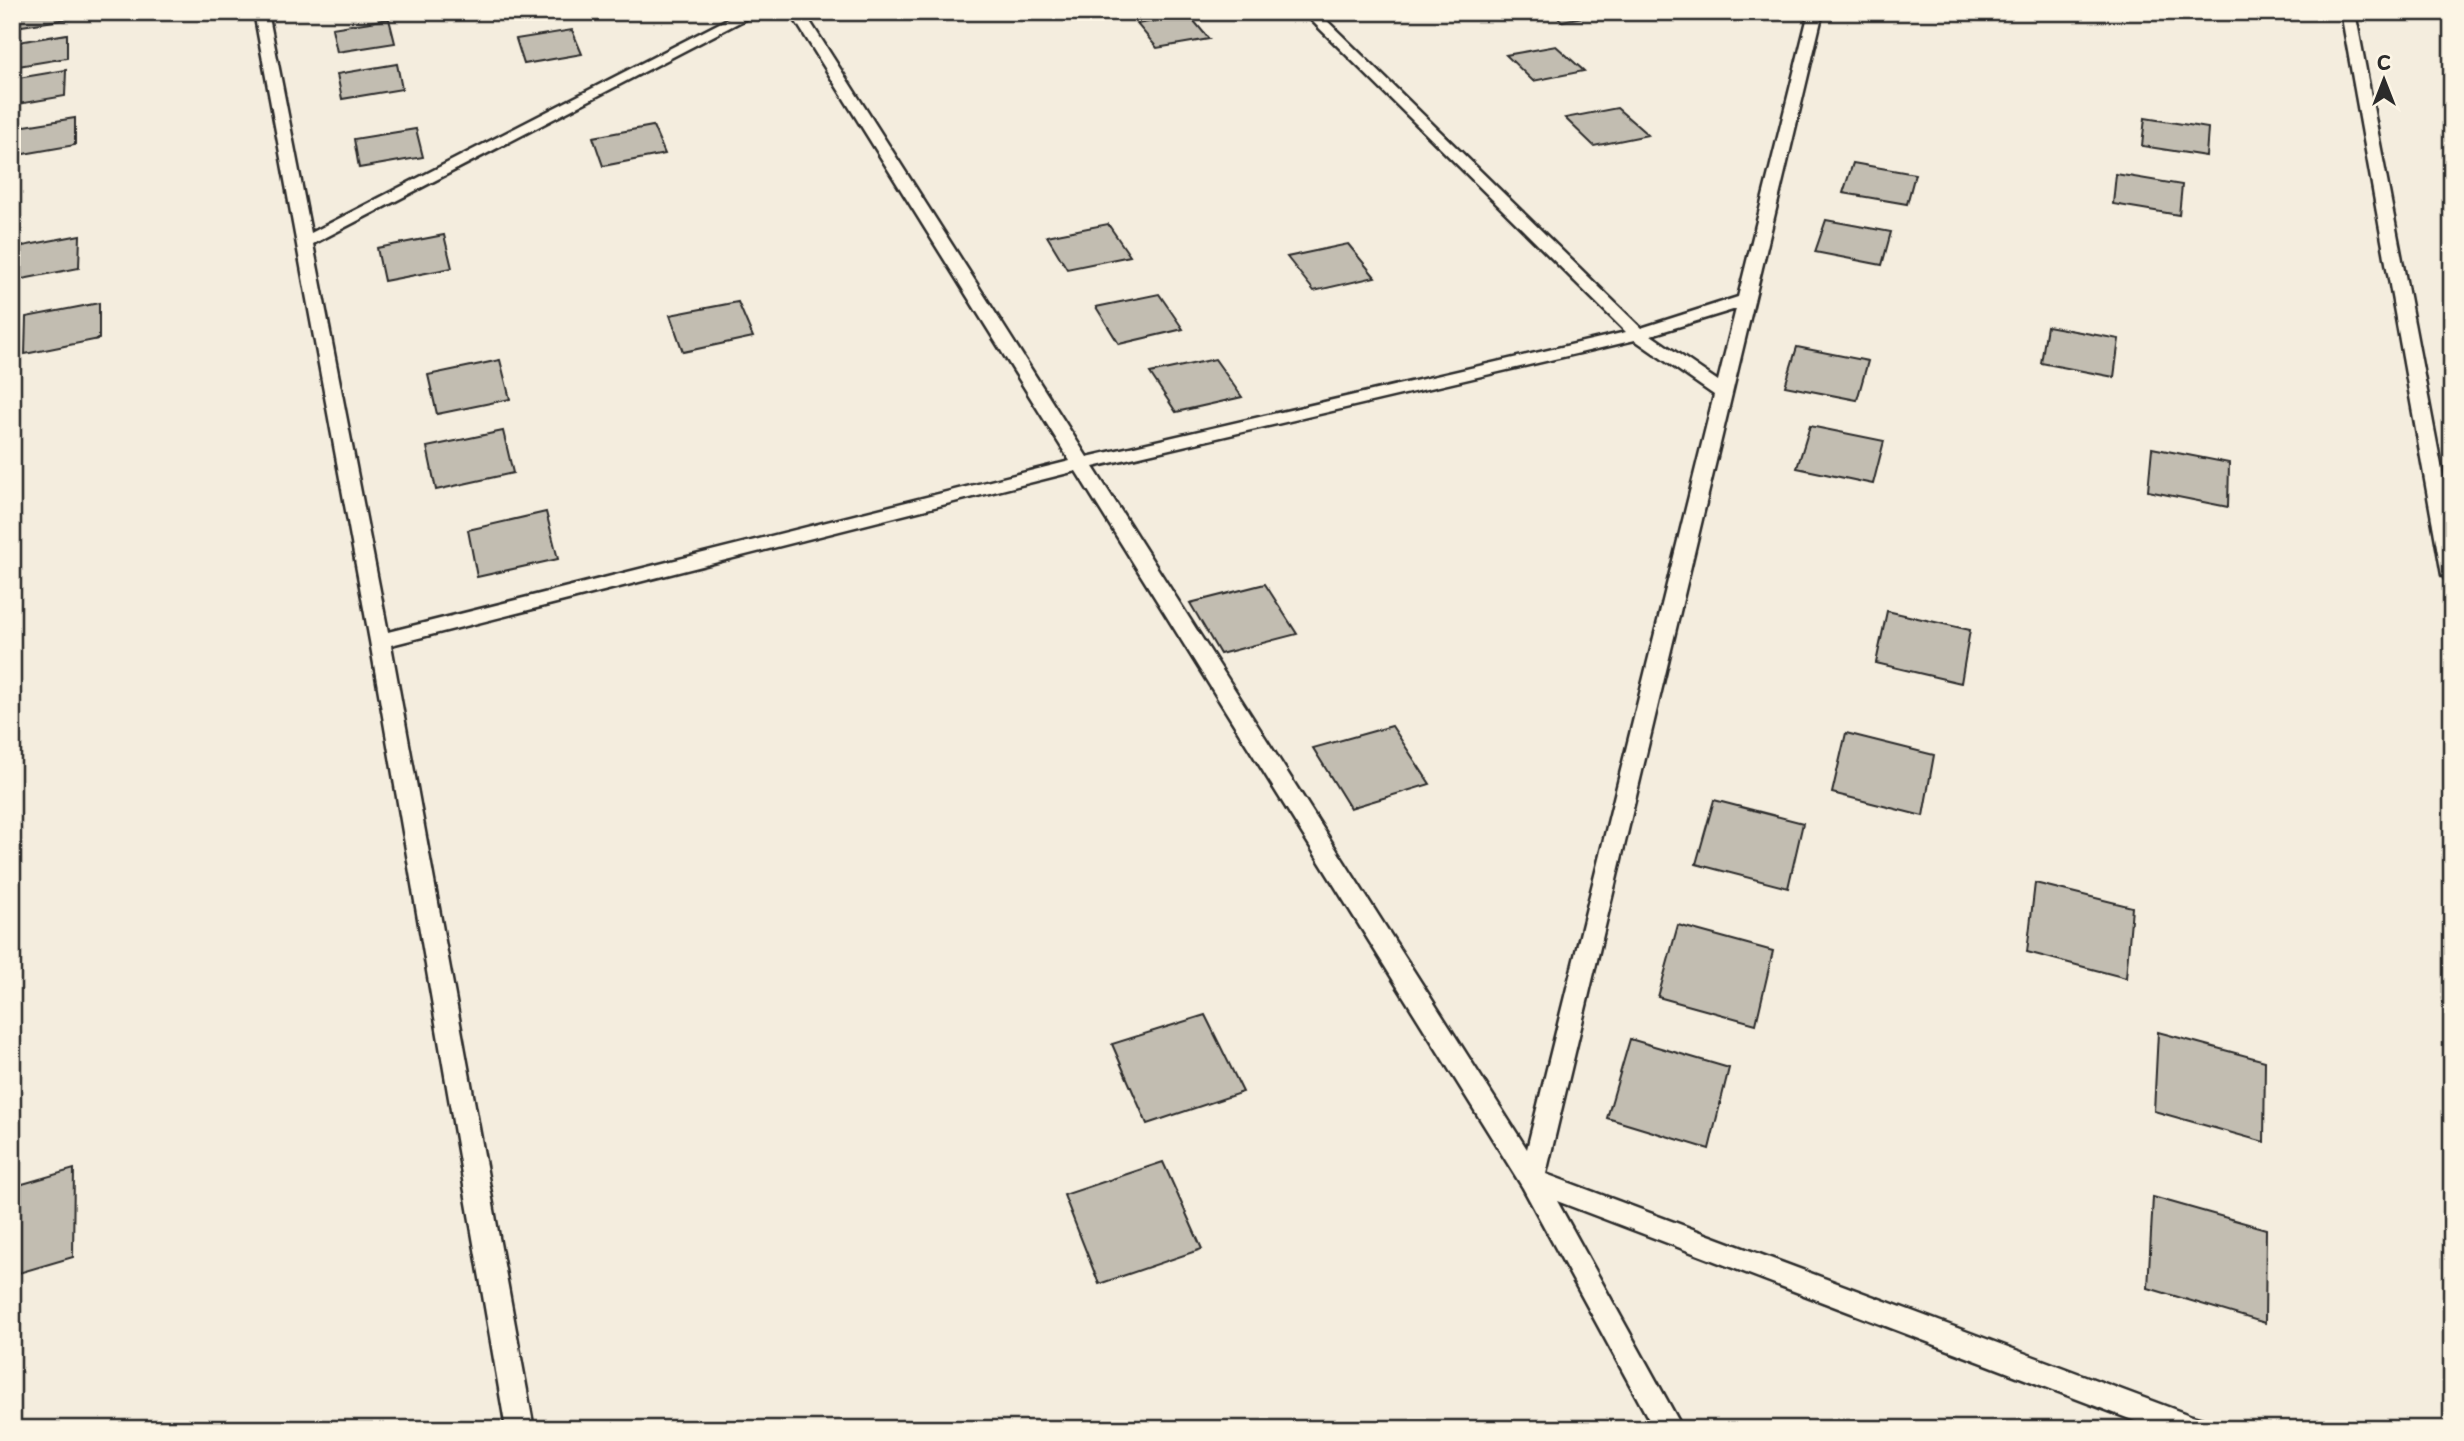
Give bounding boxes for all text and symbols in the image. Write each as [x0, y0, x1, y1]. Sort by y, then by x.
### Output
north arrow [2348, 46, 2418, 116]
text: С [2377, 48, 2391, 76]

